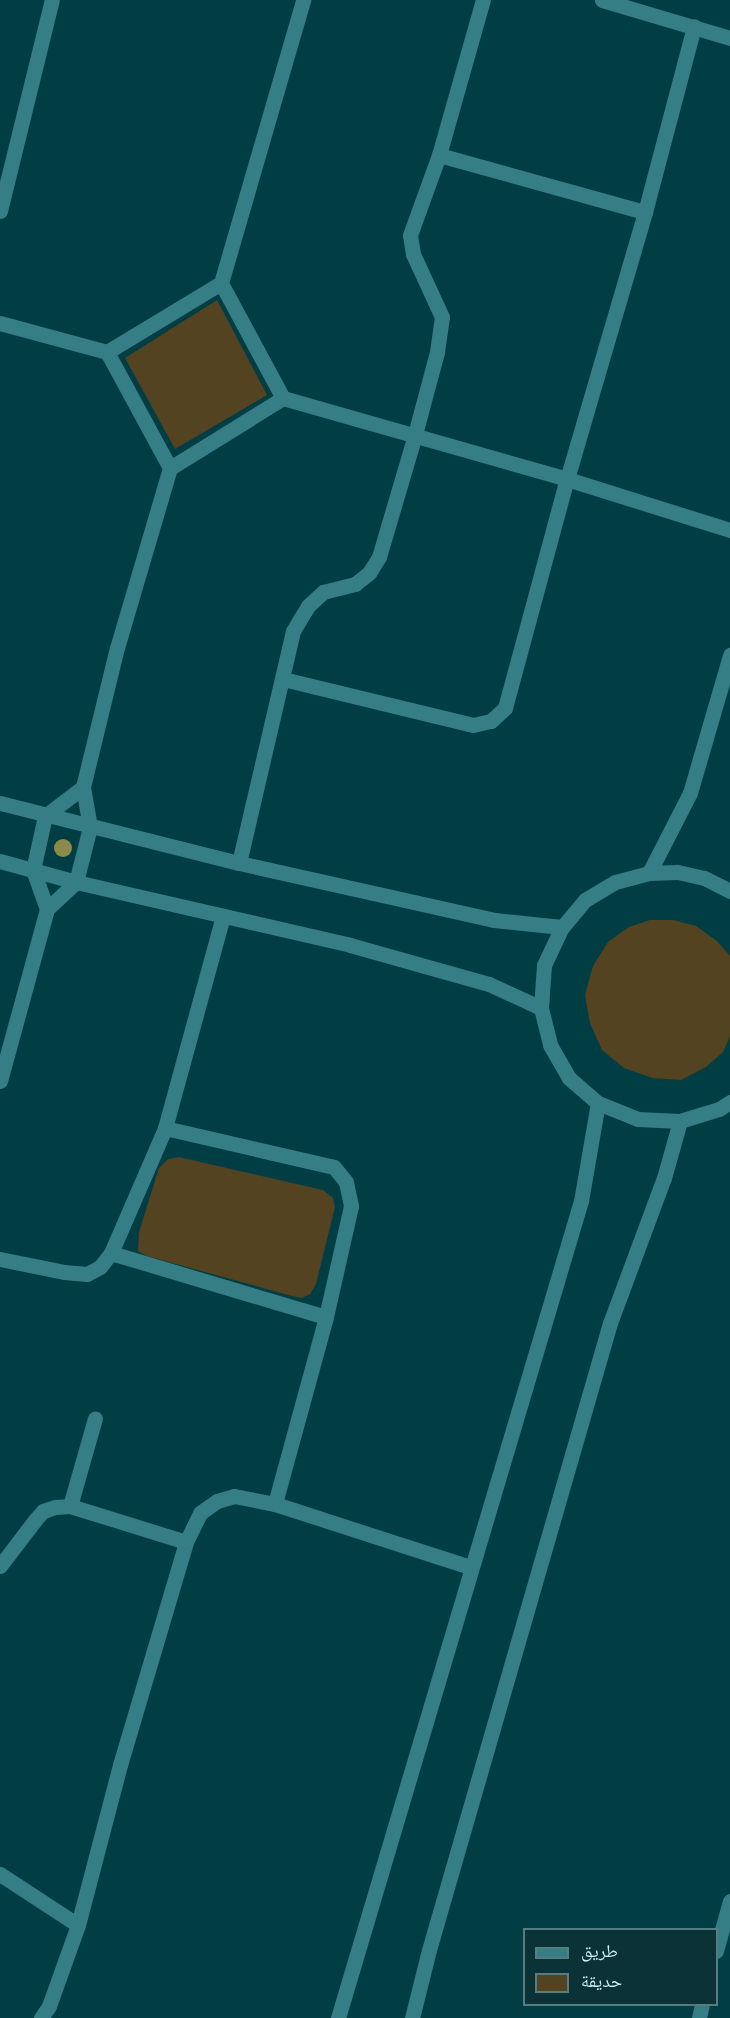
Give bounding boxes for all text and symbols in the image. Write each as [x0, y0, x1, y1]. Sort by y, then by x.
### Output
legend [523, 1928, 718, 2006]
text: طريق [581, 1941, 618, 1962]
text: حديقة [581, 1971, 622, 1992]

